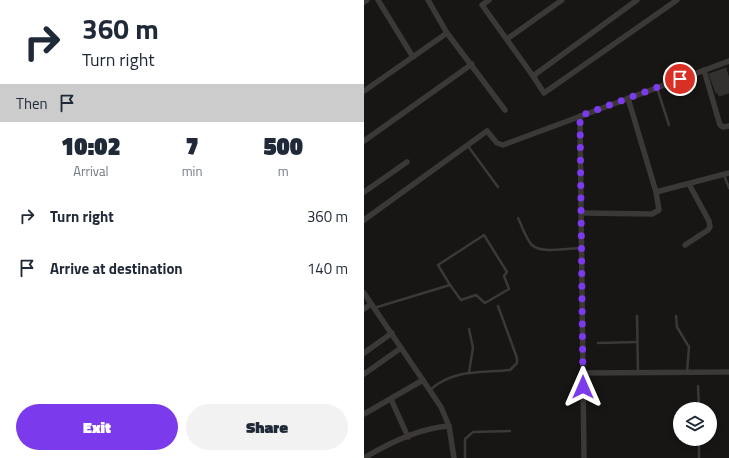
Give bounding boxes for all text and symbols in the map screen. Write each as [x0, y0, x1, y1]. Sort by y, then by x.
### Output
text: 360 m [82, 7, 159, 50]
icon: right [16, 16, 68, 68]
text: Turn right [82, 46, 155, 73]
pin [663, 62, 697, 96]
icon: arrive [669, 68, 691, 90]
text: Then [16, 92, 48, 115]
icon: arrive [56, 92, 78, 114]
text: 10:02 [61, 128, 121, 164]
text: 7 [185, 128, 199, 164]
text: 500 [263, 128, 303, 164]
text: Arrival [73, 161, 108, 181]
text: min [182, 161, 202, 181]
text: m [278, 161, 289, 181]
icon: right [16, 205, 38, 227]
text: Turn right [50, 205, 114, 228]
text: 360 m [307, 205, 348, 228]
icon: arrive [16, 257, 38, 279]
text: Arrive at destination [50, 257, 183, 280]
text: 140 m [307, 257, 348, 280]
position arrow [562, 366, 604, 408]
map controls [673, 402, 717, 446]
button: layers [673, 402, 717, 446]
button: Exit [16, 404, 178, 450]
button: Share [186, 404, 348, 450]

